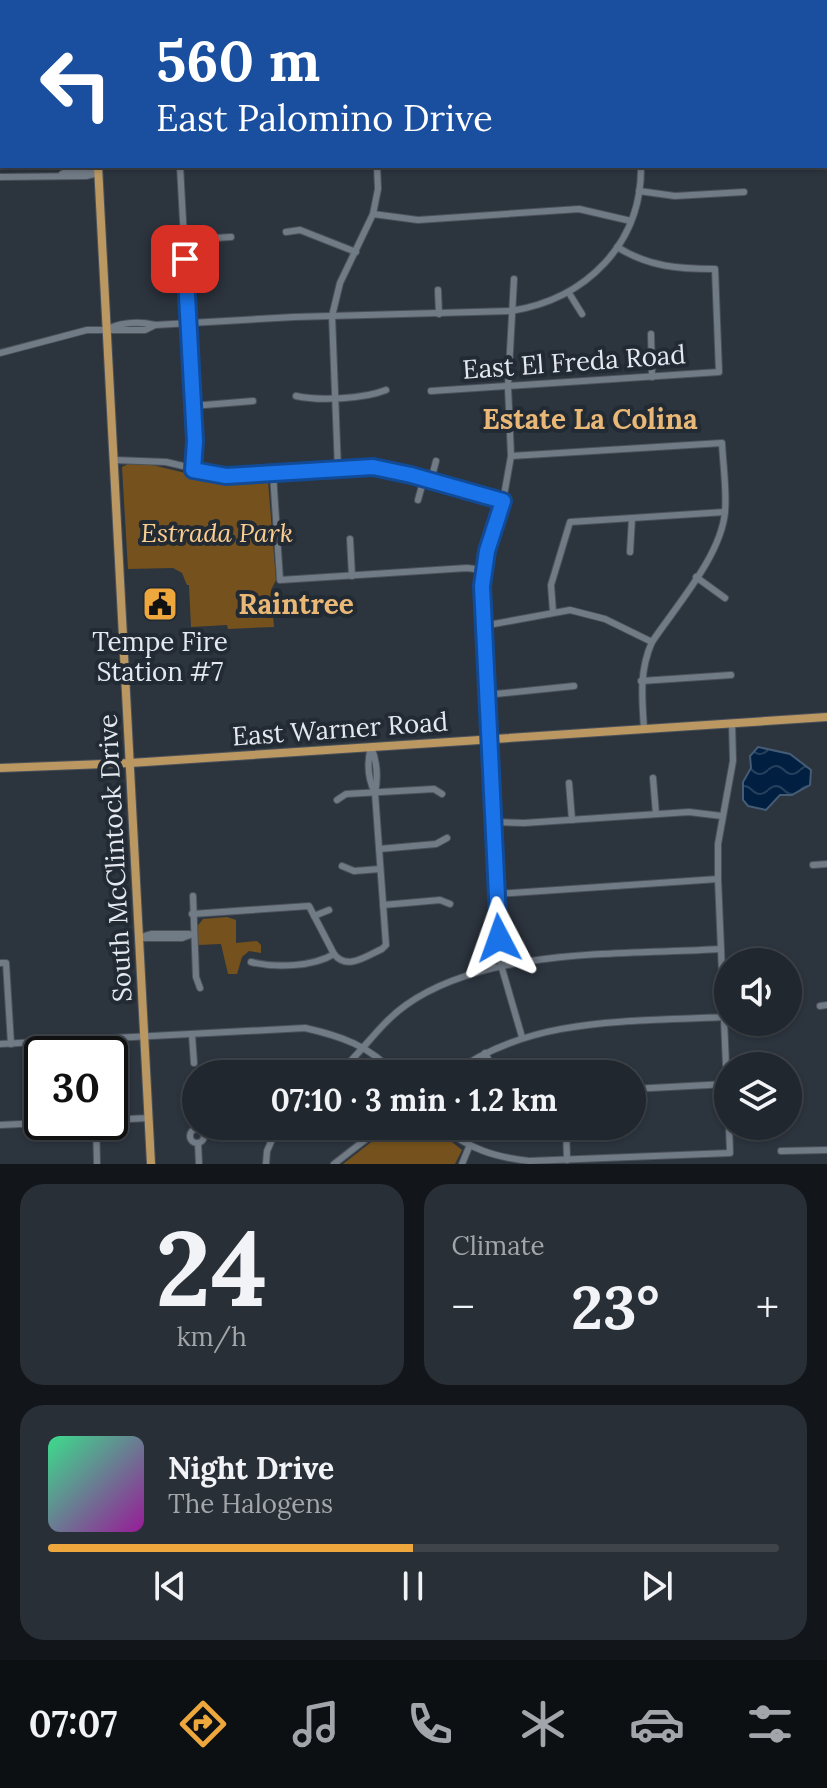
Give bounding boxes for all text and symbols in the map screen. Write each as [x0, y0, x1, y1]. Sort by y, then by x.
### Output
text: 560 m [156, 25, 320, 96]
icon: left [24, 32, 128, 136]
text: East Palomino Drive [156, 95, 493, 141]
pin [151, 225, 219, 293]
icon: arrive [163, 237, 207, 281]
street label: East El Freda Road [461, 337, 687, 386]
district label: Estate La Colina [482, 401, 698, 437]
park label: Estrada Park [141, 516, 293, 549]
public building icon: Tempe Fire Station #7 [141, 585, 179, 623]
district label: Raintree [238, 586, 354, 622]
place label: Tempe Fire Station #7 [92, 625, 228, 688]
street label: East Warner Road [231, 704, 449, 753]
street label: South McClintock Drive [90, 713, 139, 1003]
position arrow [457, 896, 541, 980]
map controls [714, 948, 802, 1140]
button: sound [714, 948, 802, 1036]
speed limit sign: 30 [24, 1036, 128, 1140]
button: layers [714, 1052, 802, 1140]
text: 07:10 · 3 min · 1.2 km [271, 1081, 557, 1119]
text: 24 [156, 1201, 268, 1334]
text: Climate [452, 1229, 545, 1262]
text: 23° [571, 1269, 660, 1345]
text: − [452, 1279, 475, 1335]
text: + [756, 1279, 779, 1335]
text: km/h [177, 1320, 247, 1353]
text: Night Drive [168, 1449, 334, 1487]
text: The Halogens [168, 1487, 333, 1520]
icon: previous [148, 1564, 192, 1608]
icon: pause [391, 1564, 435, 1608]
icon: next [635, 1564, 679, 1608]
icon: directions [175, 1696, 231, 1752]
icon: music [288, 1696, 344, 1752]
icon: phone [402, 1696, 458, 1752]
icon: climate [515, 1696, 571, 1752]
icon: car [629, 1696, 685, 1752]
icon: filters [742, 1696, 798, 1752]
text: 07:07 [29, 1701, 117, 1747]

